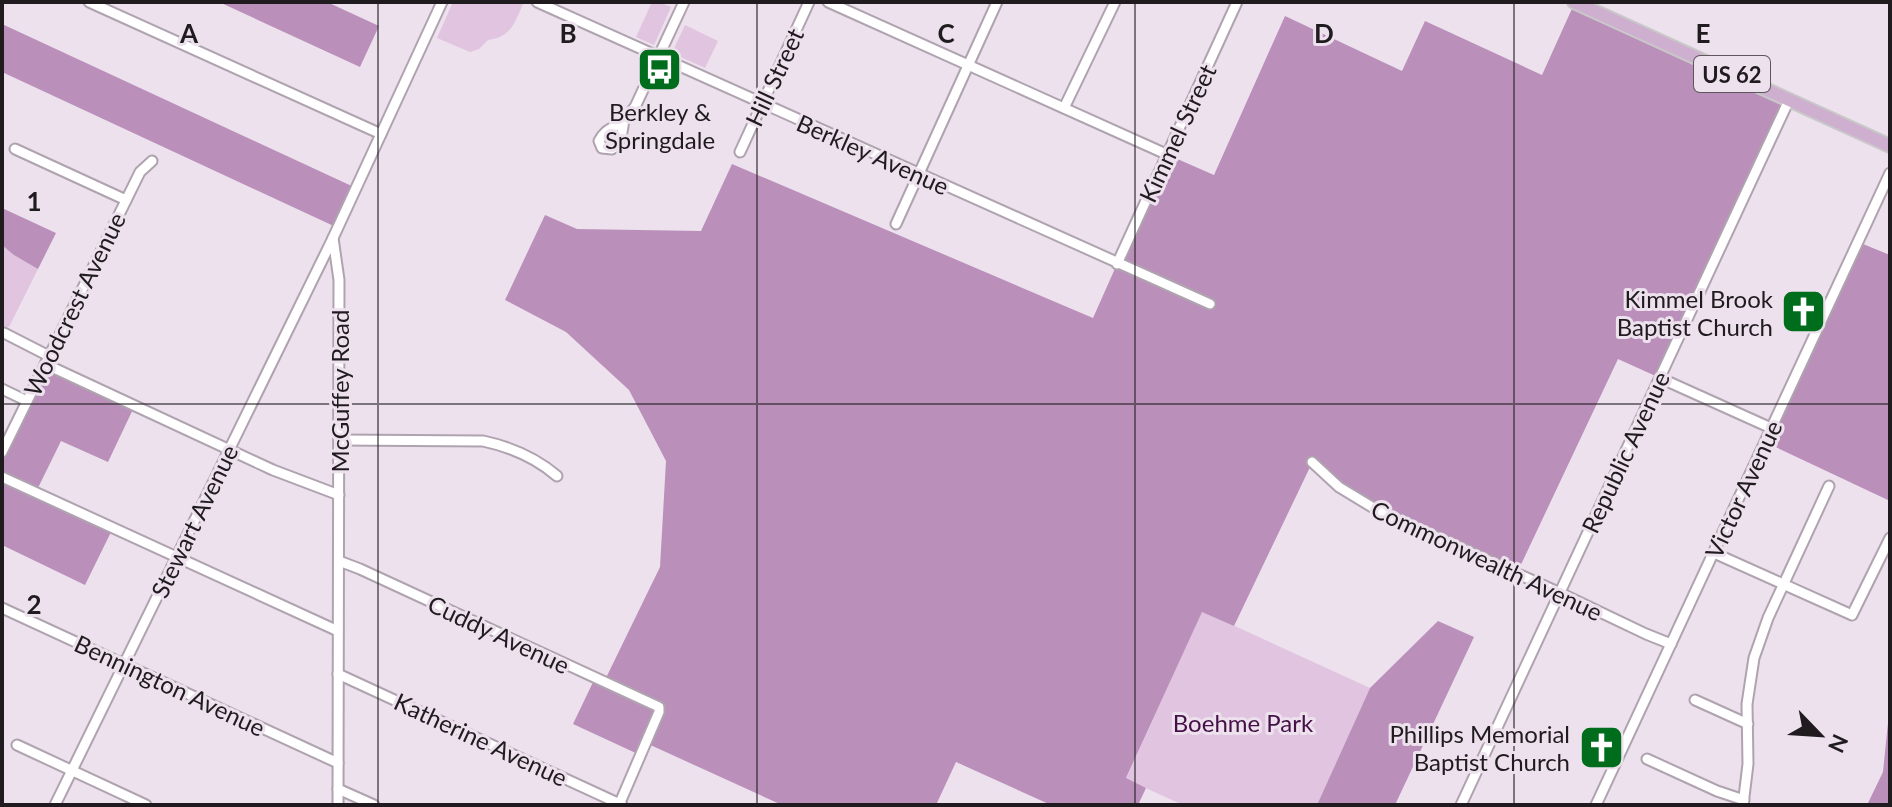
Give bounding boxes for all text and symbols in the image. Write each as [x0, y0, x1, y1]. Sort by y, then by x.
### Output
text: A [179, 17, 199, 49]
text: B [559, 17, 577, 49]
text: C [937, 17, 955, 49]
text: D [1314, 17, 1334, 49]
text: E [1696, 17, 1710, 49]
street label: Hill Street [739, 23, 809, 131]
bus stop icon: Berkley & Springdale [636, 45, 684, 93]
road number: US 62 [1694, 56, 1770, 92]
street label: Kimmel Street [1132, 59, 1222, 207]
place label: Berkley & Springdale [605, 97, 715, 154]
street label: Berkley Avenue [792, 107, 954, 201]
text: 1 [26, 185, 42, 217]
street label: Woodcrest Avenue [17, 208, 131, 400]
place label: Kimmel Brook Baptist Church [1617, 284, 1774, 341]
church icon: Kimmel Brook Baptist Church [1780, 288, 1828, 336]
street label: McGuffey Road [325, 310, 354, 472]
street label: Republic Avenue [1575, 367, 1675, 537]
street label: Victor Avenue [1698, 416, 1788, 562]
street label: Stewart Avenue [145, 440, 243, 602]
street label: Commonwealth Avenue [1367, 494, 1607, 626]
text: 2 [26, 588, 42, 620]
street label: Cuddy Avenue [424, 589, 574, 679]
street label: Bennington Avenue [70, 628, 270, 742]
street label: Katherine Avenue [390, 686, 572, 792]
north arrow [1780, 695, 1860, 775]
park label: Boehme Park [1173, 708, 1314, 737]
place label: Phillips Memorial Baptist Church [1389, 719, 1570, 776]
church icon: Phillips Memorial Baptist Church [1577, 723, 1625, 771]
text: N [1823, 730, 1854, 757]

